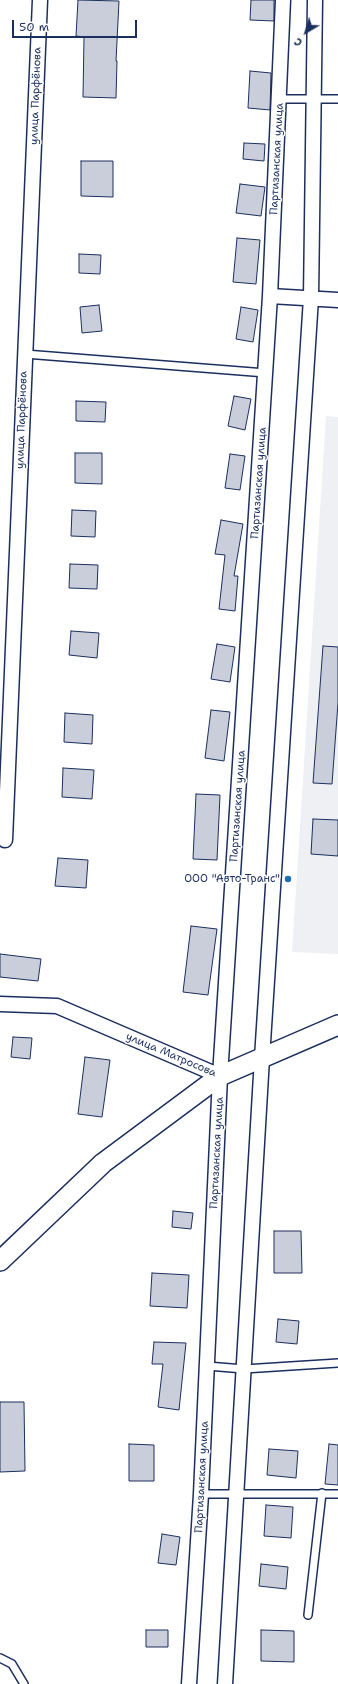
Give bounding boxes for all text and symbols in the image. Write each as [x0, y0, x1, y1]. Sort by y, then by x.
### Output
scale bar [14, 12, 139, 38]
north arrow [286, 12, 326, 52]
text: 50 m [19, 19, 49, 35]
text: С [291, 34, 306, 50]
street label: улица Парфёнова [28, 47, 44, 145]
street label: Партизанская улица [267, 103, 287, 215]
street label: улица Парфёнова [14, 371, 30, 469]
street label: Партизанская улица [249, 427, 269, 539]
street label: Партизанская улица [228, 750, 248, 862]
place label: ООО "Авто-Транс" [184, 872, 280, 886]
marker: ООО "Авто-Транс" [283, 874, 293, 884]
street label: улица Матросова [124, 1030, 218, 1080]
street label: Партизанская улица [207, 1097, 227, 1209]
street label: Партизанская улица [192, 1421, 212, 1533]

